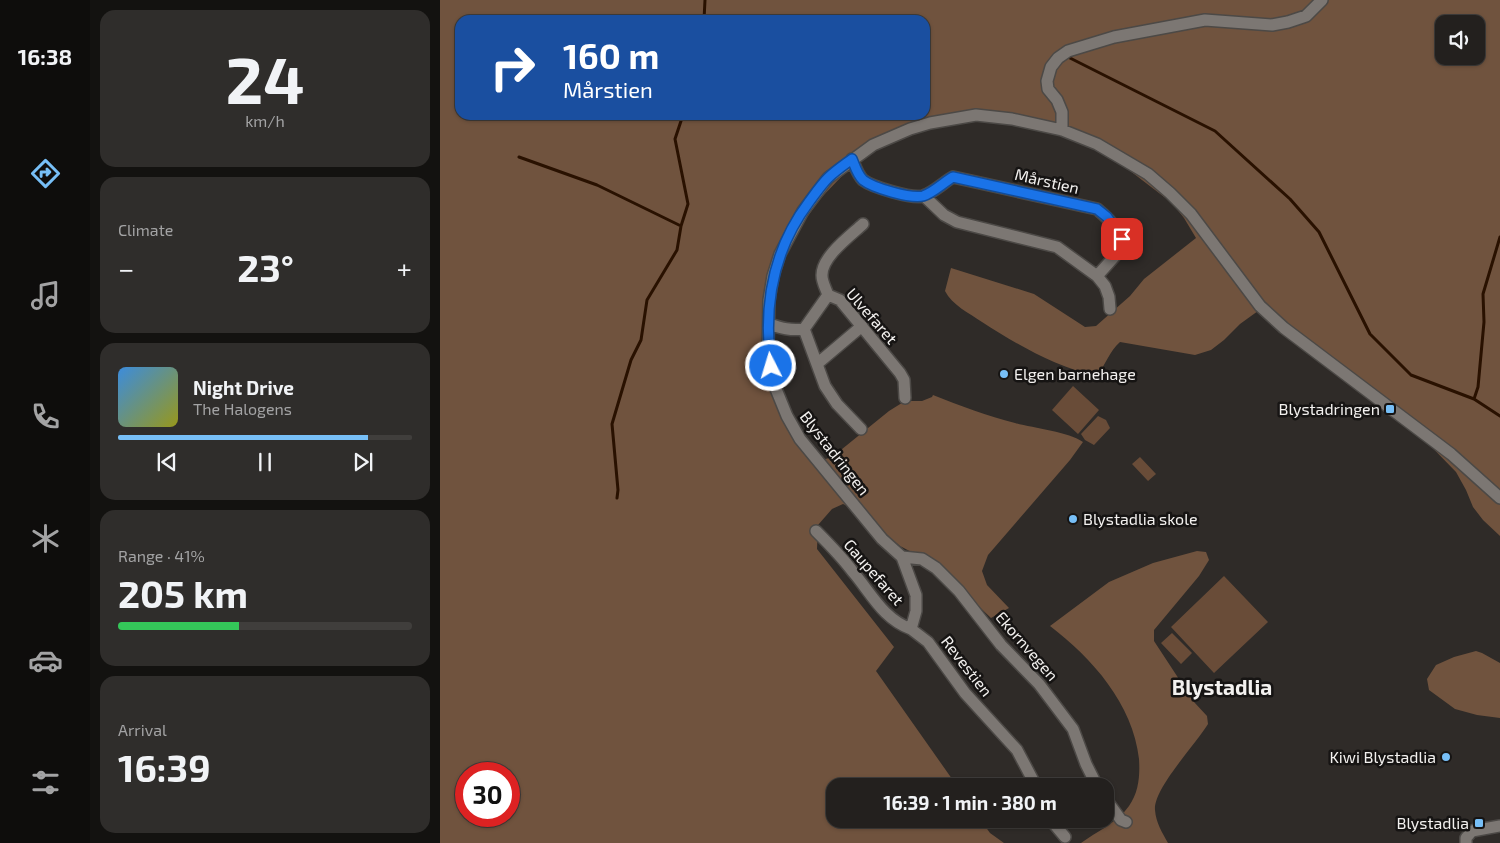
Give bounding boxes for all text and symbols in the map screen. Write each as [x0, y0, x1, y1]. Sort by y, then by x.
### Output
map controls [1435, 15, 1485, 65]
button: sound [1435, 15, 1485, 65]
text: 160 m [563, 34, 659, 76]
icon: right [480, 35, 545, 100]
text: 24 [225, 39, 305, 117]
text: 16:38 [18, 43, 72, 69]
text: Mårstien [563, 76, 653, 102]
text: km/h [245, 111, 285, 130]
icon: directions [28, 156, 63, 191]
street label: Mårstien [1013, 164, 1081, 197]
pin [1101, 218, 1143, 260]
text: Climate [118, 220, 173, 239]
icon: arrive [1108, 225, 1136, 253]
text: 23° [237, 244, 294, 290]
text: − [118, 251, 134, 285]
text: + [397, 251, 412, 285]
icon: music [28, 278, 63, 313]
street label: Ulvefaret [843, 284, 902, 347]
position arrow [744, 339, 796, 391]
place label: Elgen barnehage [1014, 364, 1136, 383]
marker: Elgen barnehage [998, 368, 1010, 380]
text: Night Drive [193, 376, 294, 399]
icon: phone [28, 399, 63, 434]
text: The Halogens [193, 399, 292, 418]
place label: Blystadringen [1279, 399, 1380, 418]
marker: Blystadringen [1384, 403, 1396, 415]
street label: Blystadringen [797, 407, 874, 498]
icon: previous [153, 448, 181, 476]
icon: pause [251, 448, 279, 476]
icon: next [349, 448, 377, 476]
place label: Blystadlia skole [1083, 509, 1198, 528]
marker: Blystadlia skole [1067, 513, 1079, 525]
icon: climate [28, 521, 63, 556]
street label: Gaupefaret [840, 535, 908, 609]
text: Range · 41% [118, 546, 205, 565]
text: 205 km [118, 570, 248, 616]
street label: Ekornvegen [992, 607, 1063, 684]
street label: Revestien [938, 632, 997, 700]
icon: car [28, 643, 63, 678]
district label: Blystadlia [1172, 674, 1272, 700]
text: Arrival [118, 720, 167, 739]
text: 16:39 [118, 744, 211, 790]
place label: Kiwi Blystadlia [1329, 747, 1436, 766]
marker: Kiwi Blystadlia [1440, 751, 1452, 763]
speed limit sign: 30 [455, 762, 520, 827]
icon: filters [28, 765, 63, 800]
text: 16:39 · 1 min · 380 m [883, 791, 1057, 814]
place label: Blystadlia [1397, 813, 1469, 832]
marker: Blystadlia [1473, 817, 1485, 829]

